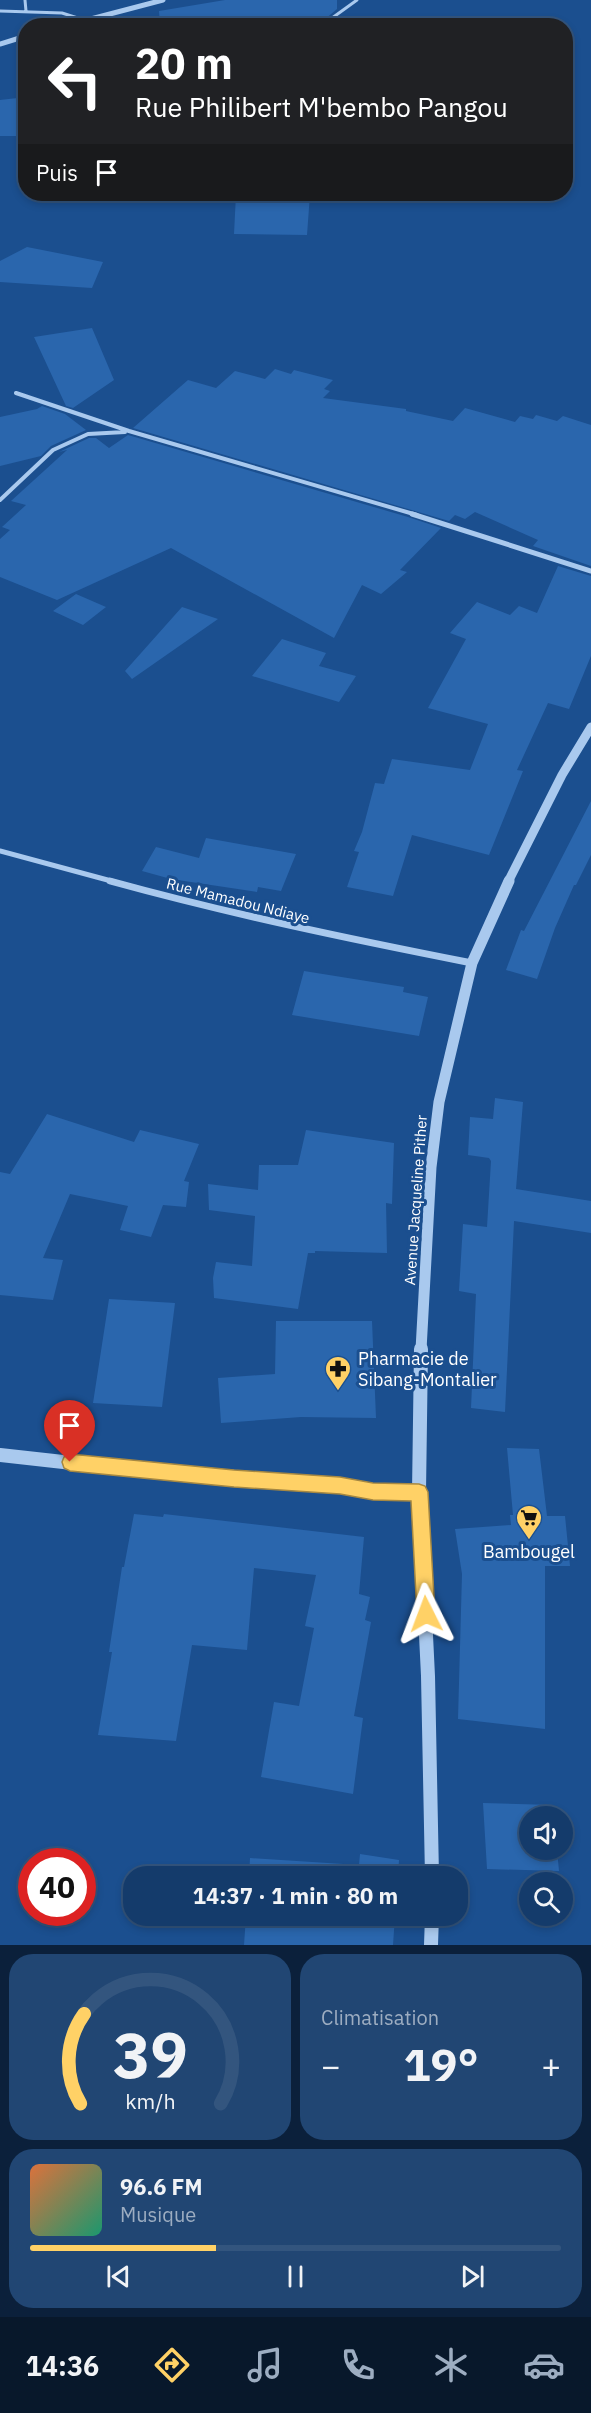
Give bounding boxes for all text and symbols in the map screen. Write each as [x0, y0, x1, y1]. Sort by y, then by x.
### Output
text: 20 m [135, 36, 233, 91]
icon: left [36, 42, 114, 120]
text: Rue Philibert M'bembo Pangou [135, 89, 508, 124]
icon: arrive [90, 156, 123, 189]
text: Puis [36, 158, 78, 187]
street label: Rue Mamadou Ndiaye [165, 874, 312, 928]
street label: Avenue Jacqueline Pither [400, 1114, 431, 1286]
place label: Pharmacie de Sibang-Montalier [358, 1347, 497, 1391]
pharmacy icon: Pharmacie de Sibang-Montalier [323, 1354, 353, 1392]
pin [44, 1400, 95, 1462]
icon: arrive [53, 1409, 86, 1442]
supermarket icon: Bambougel [514, 1503, 544, 1541]
place label: Bambougel [483, 1540, 575, 1563]
position arrow [394, 1582, 458, 1646]
map controls [519, 1806, 573, 1926]
button: sound [519, 1806, 573, 1860]
speed limit sign: 40 [18, 1848, 96, 1926]
button: search [519, 1872, 573, 1926]
text: 14:37 · 1 min · 80 m [193, 1881, 398, 1910]
text: Climatisation [321, 2004, 439, 2031]
text: 39 [113, 2014, 187, 2095]
text: 19° [403, 2035, 479, 2093]
text: − [321, 2044, 341, 2087]
text: + [541, 2044, 561, 2087]
text: km/h [125, 2087, 175, 2115]
text: 96.6 FM [120, 2172, 203, 2201]
text: Musique [120, 2201, 196, 2228]
icon: previous [102, 2260, 135, 2293]
icon: pause [279, 2260, 312, 2293]
icon: next [456, 2260, 489, 2293]
icon: directions [151, 2344, 193, 2386]
icon: music [244, 2344, 286, 2386]
icon: phone [337, 2344, 379, 2386]
icon: climate [430, 2344, 472, 2386]
icon: car [523, 2344, 565, 2386]
text: 14:36 [26, 2348, 99, 2383]

